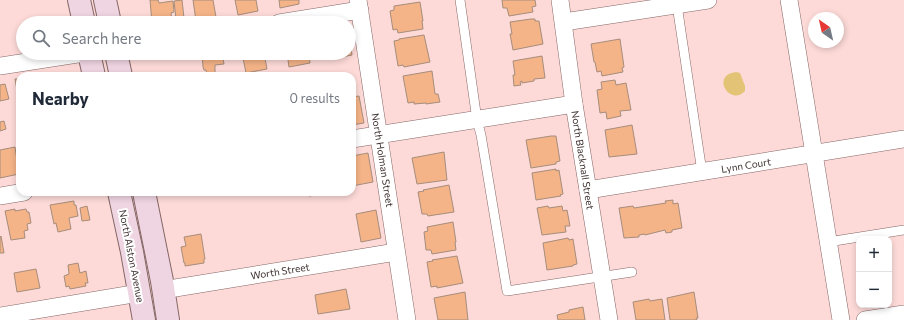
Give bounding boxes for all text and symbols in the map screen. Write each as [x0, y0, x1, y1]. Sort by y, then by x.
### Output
north arrow [808, 12, 844, 48]
search box [16, 16, 356, 60]
icon: search [30, 27, 52, 49]
text: Search here [62, 29, 141, 47]
text: Nearby [32, 88, 89, 109]
text: 0 results [289, 90, 340, 106]
street label: North Blacknall Street [569, 110, 597, 210]
street label: North Holman Street [370, 112, 396, 208]
street label: Lynn Court [720, 155, 772, 175]
street label: North Alston Avenue [117, 209, 147, 303]
map controls [856, 236, 892, 308]
button: + [856, 236, 892, 272]
street label: Worth Street [250, 260, 310, 282]
button: − [856, 272, 892, 308]

